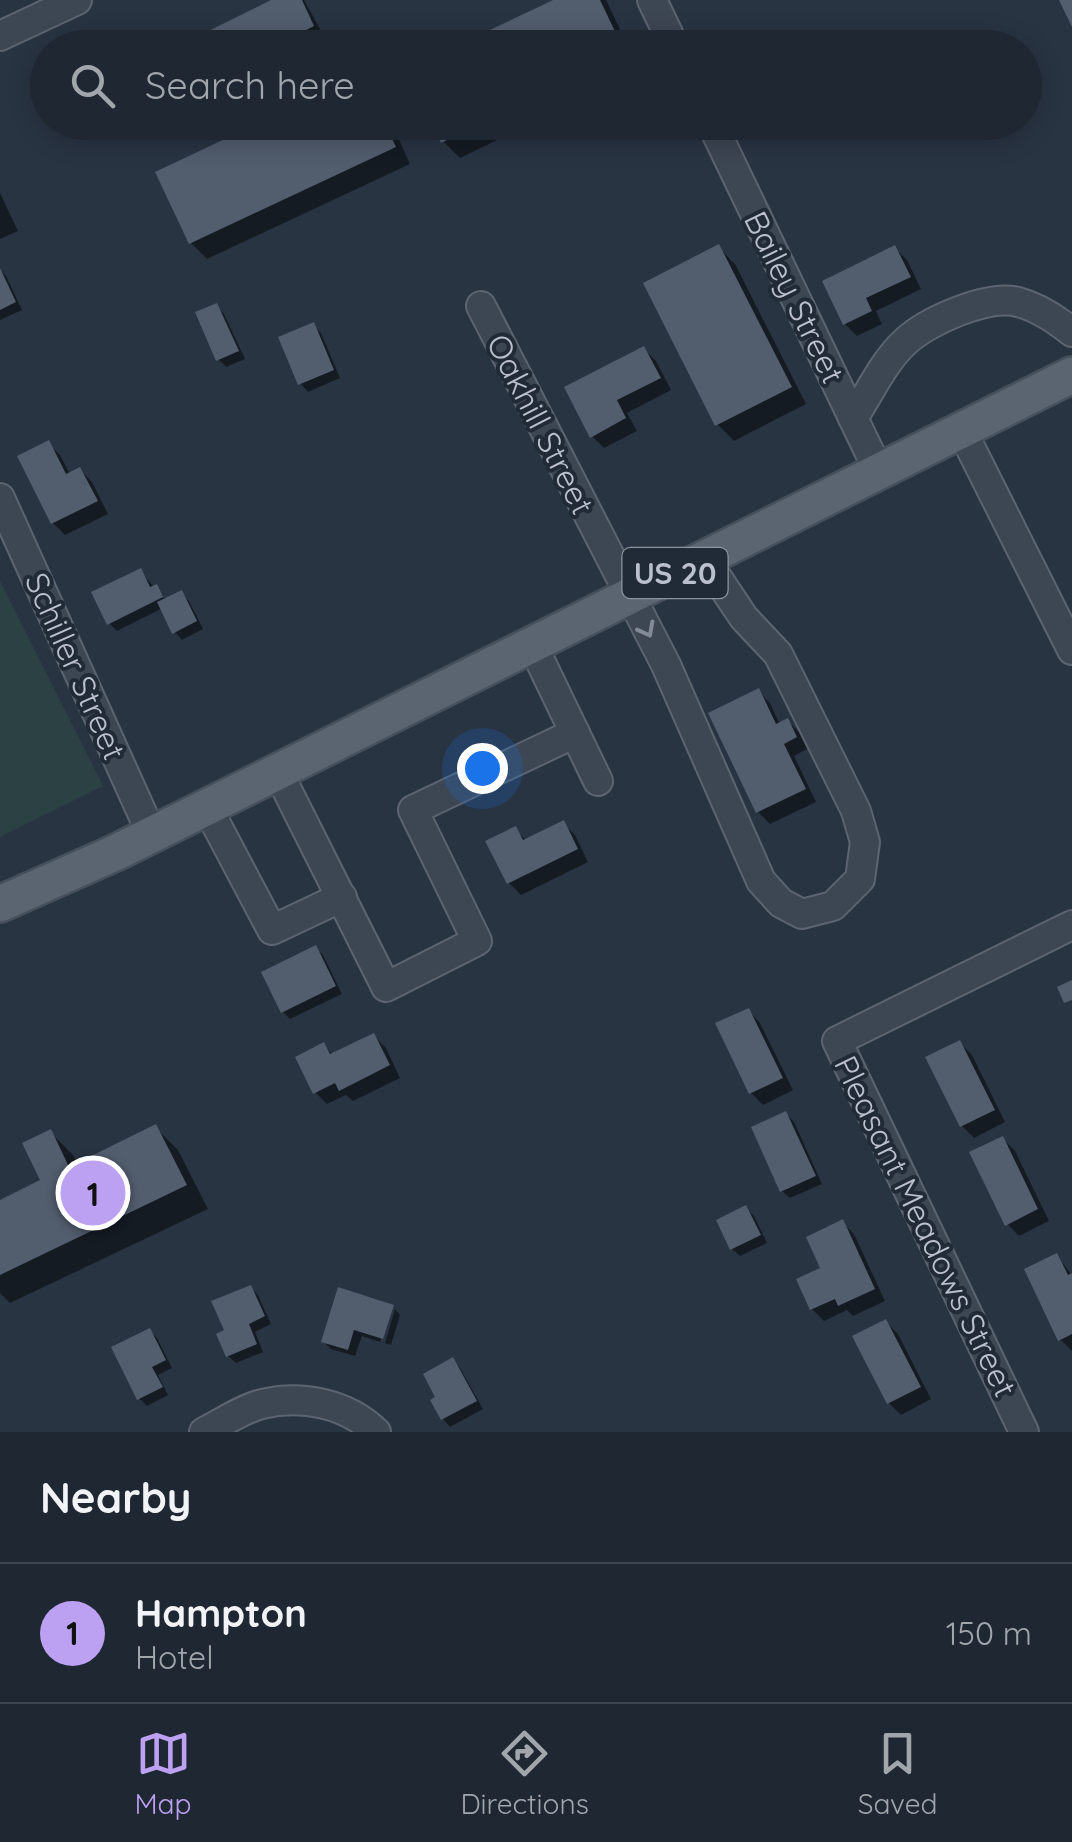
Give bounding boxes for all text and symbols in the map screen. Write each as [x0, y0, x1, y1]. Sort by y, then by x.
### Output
search box [30, 30, 1042, 140]
icon: search [65, 58, 120, 113]
text: Search here [145, 61, 355, 109]
street label: Bailey Street [736, 204, 854, 390]
street label: Oakhill Street [479, 327, 603, 521]
road number: US 20 [622, 548, 728, 598]
street label: Schiller Street [17, 566, 135, 766]
one-way arrow [635, 620, 654, 638]
your location [457, 743, 508, 794]
street label: Pleasant Meadows Street [826, 1049, 1026, 1403]
pin: 1 [61, 1156, 126, 1230]
text: Nearby [40, 1471, 191, 1524]
text: Hampton [135, 1589, 307, 1637]
text: 1 [66, 1613, 79, 1653]
text: 150 m [946, 1613, 1032, 1653]
text: Hotel [135, 1637, 214, 1677]
tab: Map [134, 1726, 192, 1821]
tab: Directions [460, 1726, 589, 1821]
tab: Saved [858, 1726, 938, 1821]

